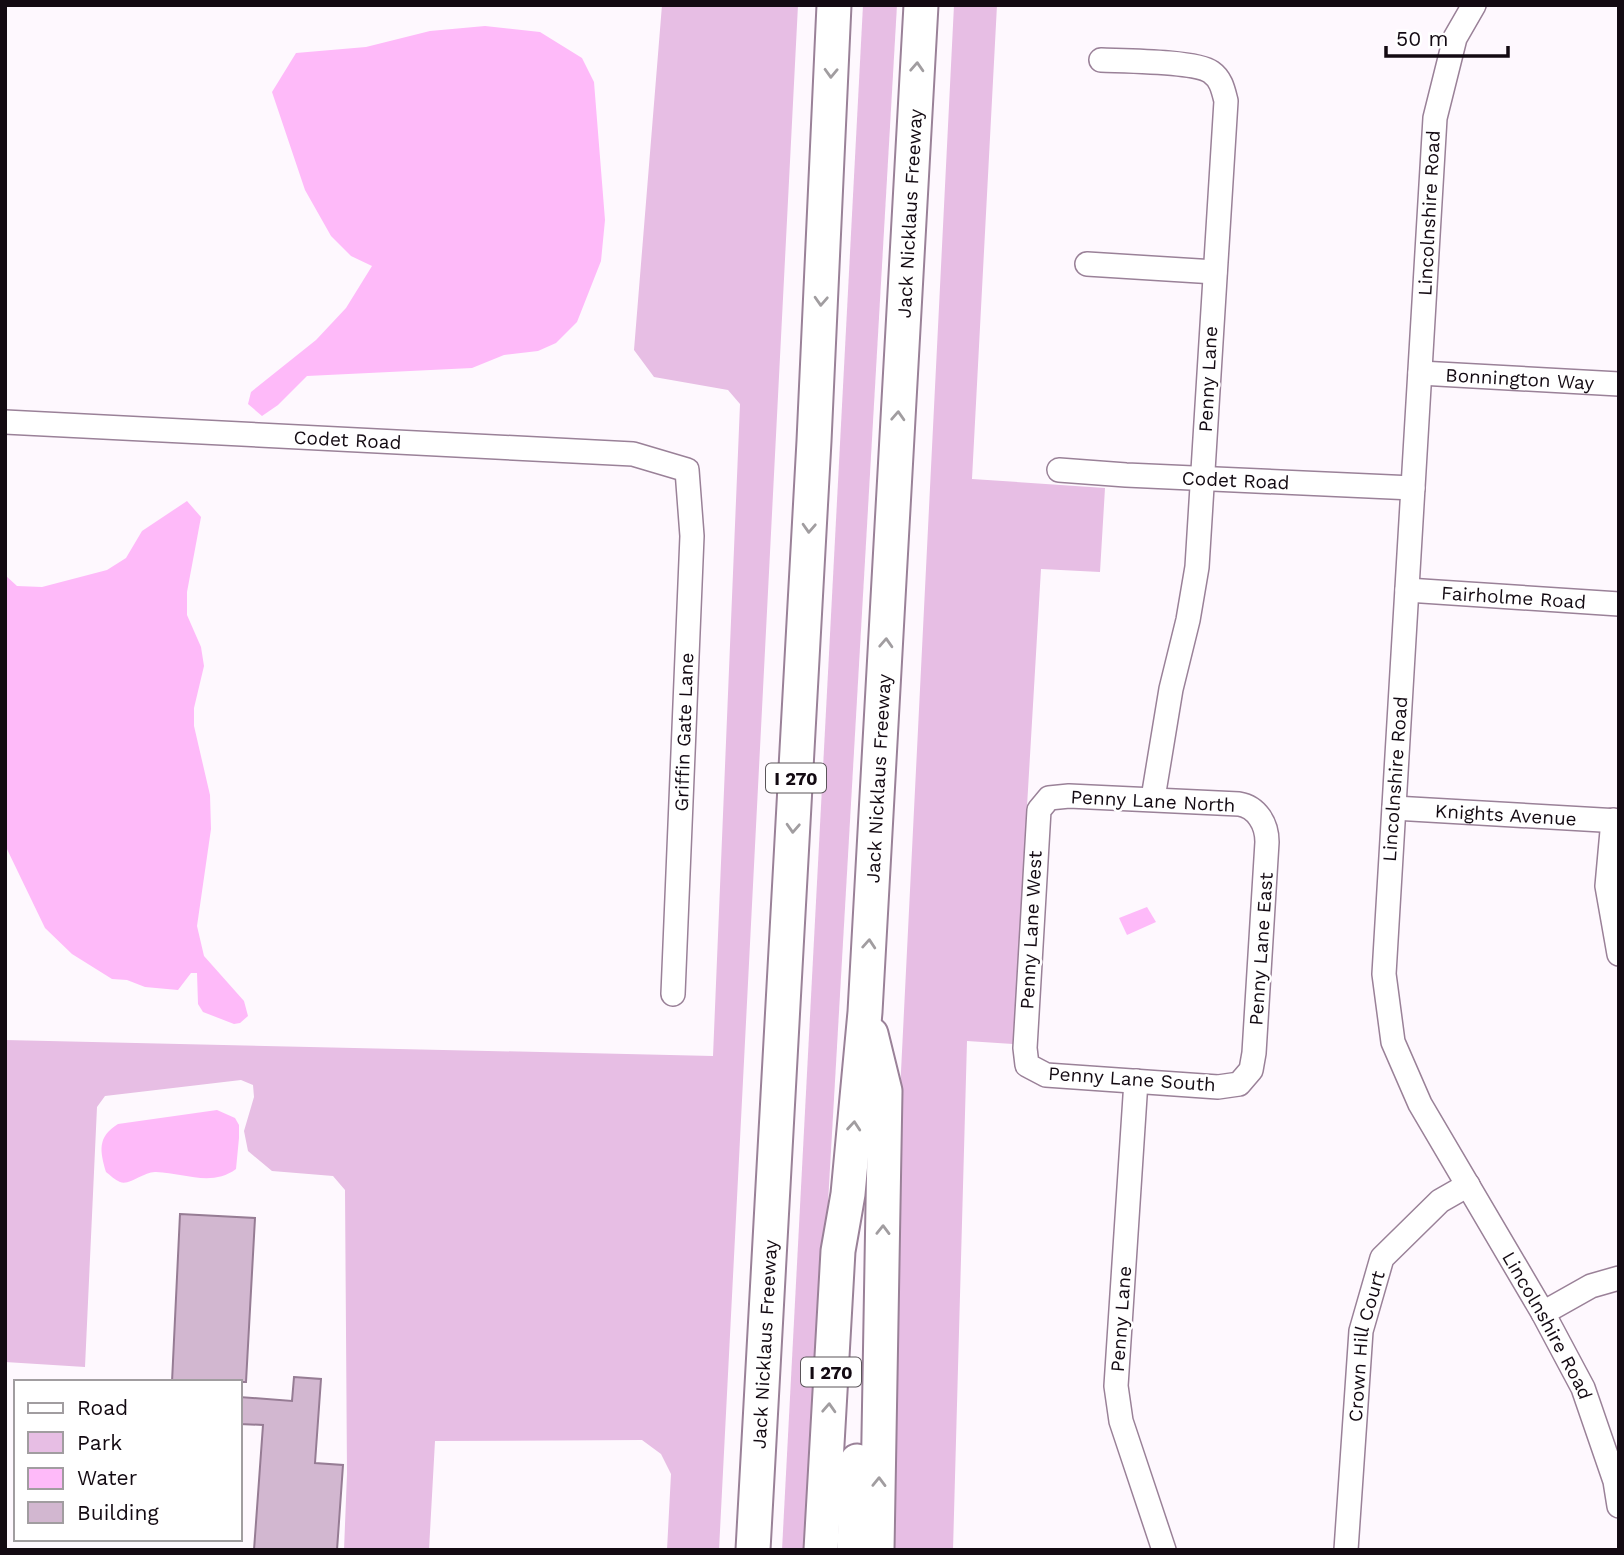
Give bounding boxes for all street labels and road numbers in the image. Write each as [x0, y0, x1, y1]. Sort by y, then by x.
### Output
street label: Jack Nicklaus Freeway [892, 108, 927, 319]
street label: Lincolnshire Road [1413, 130, 1445, 296]
street label: Penny Lane [1194, 325, 1222, 433]
street label: Bonnington Way [1445, 363, 1595, 394]
street label: Codet Road [293, 425, 402, 454]
street label: Codet Road [1181, 466, 1290, 494]
street label: Fairholme Road [1441, 581, 1587, 613]
street label: Griffin Gate Lane [670, 652, 698, 812]
street label: Jack Nicklaus Freeway [861, 673, 895, 884]
street label: Lincolnshire Road [1378, 695, 1412, 863]
road number: I 270 [766, 764, 826, 792]
street label: Penny Lane North [1070, 785, 1236, 817]
street label: Knights Avenue [1434, 799, 1577, 830]
street label: Penny Lane West [1015, 850, 1047, 1010]
street label: Penny Lane East [1244, 872, 1278, 1026]
street label: Penny Lane South [1048, 1062, 1216, 1096]
street label: Jack Nicklaus Freeway [747, 1239, 782, 1450]
street label: Lincolnshire Road [1498, 1247, 1598, 1402]
street label: Penny Lane [1106, 1265, 1136, 1373]
street label: Crown Hill Court [1343, 1268, 1389, 1423]
road number: I 270 [801, 1358, 861, 1386]

